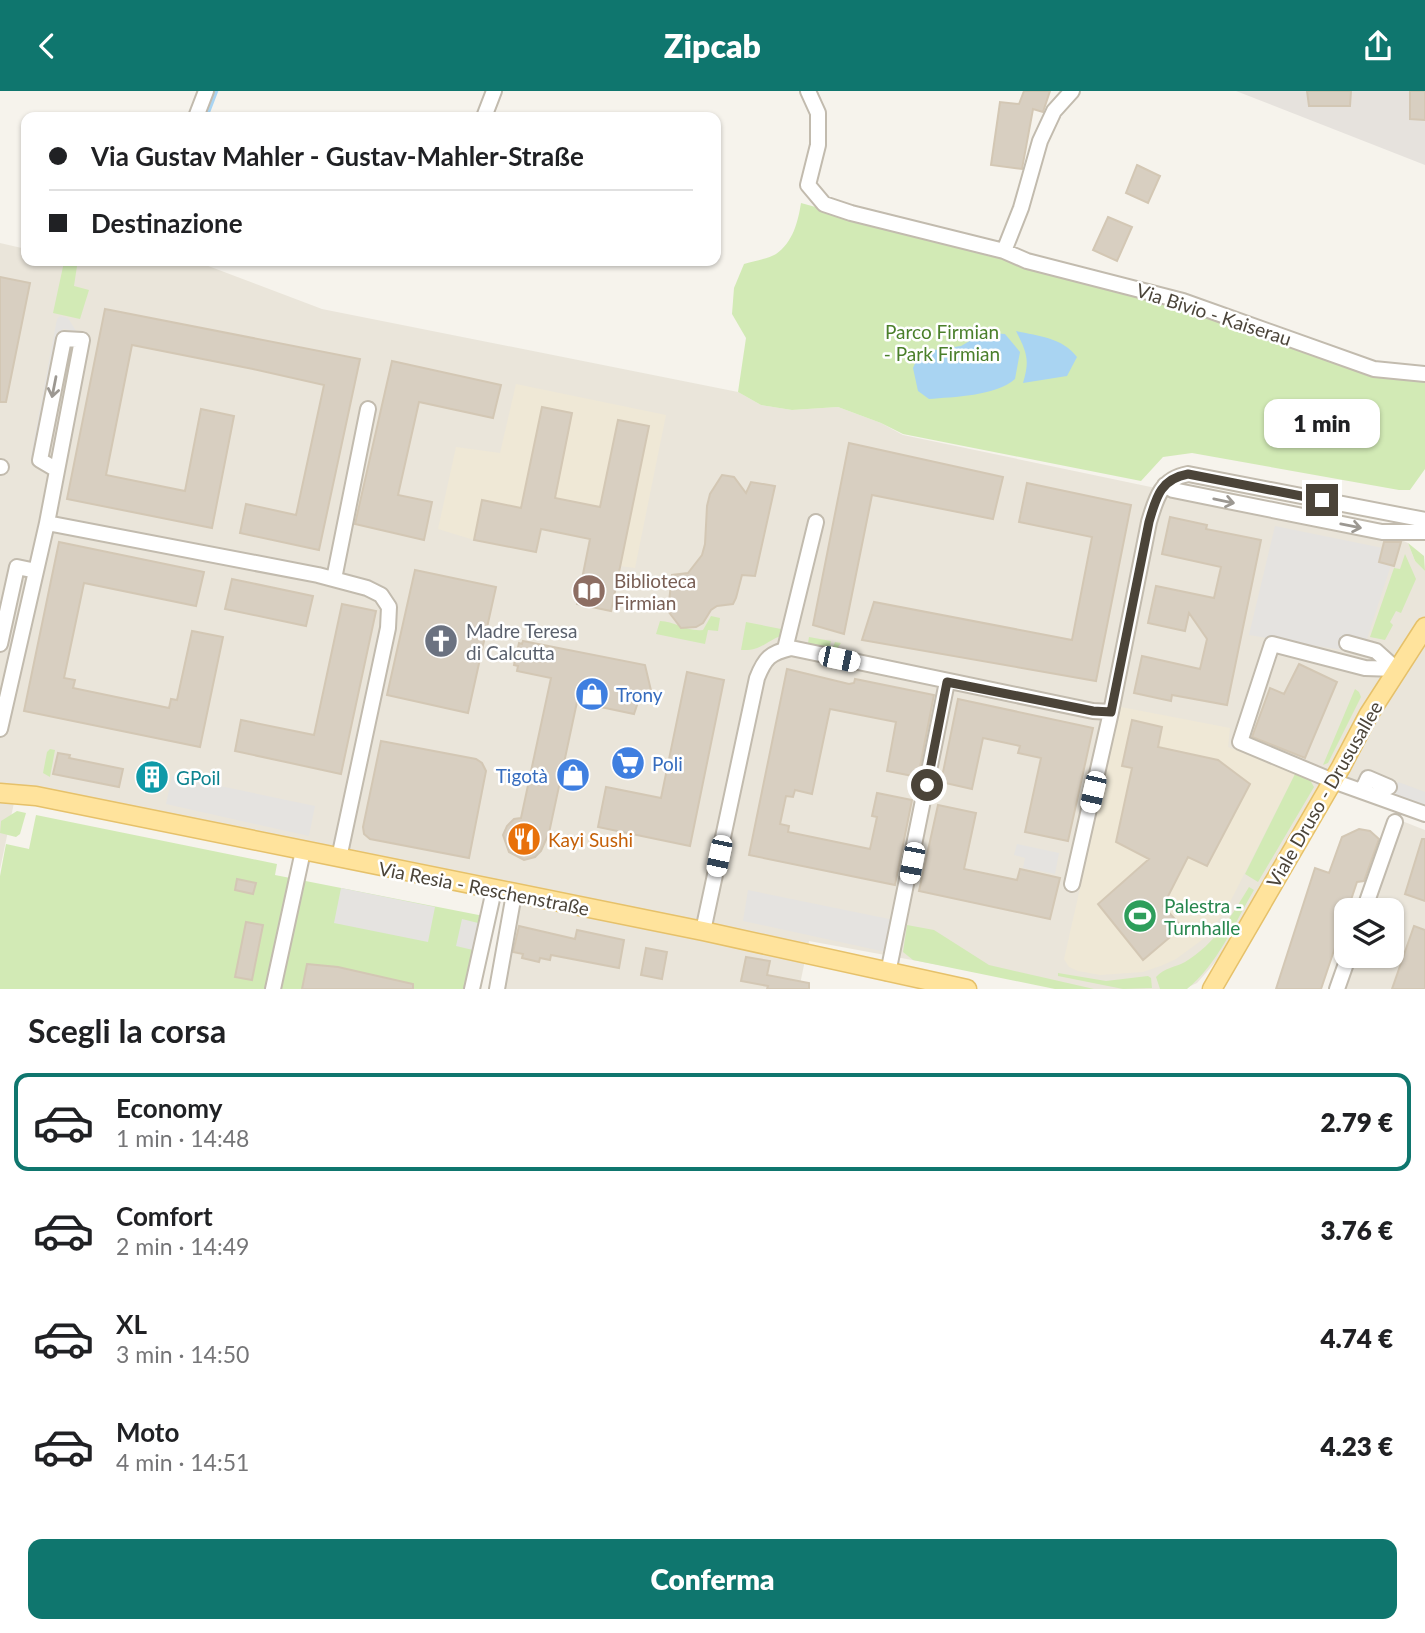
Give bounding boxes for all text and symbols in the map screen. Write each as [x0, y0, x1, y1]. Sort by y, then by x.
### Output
text: Zipcab [664, 26, 761, 65]
icon: back [28, 27, 66, 65]
icon: share [1359, 27, 1397, 65]
text: Via Gustav Mahler - Gustav-Mahler-Straße [91, 140, 584, 172]
text: Destinazione [91, 207, 243, 239]
street label: Via Bivio - Kaiserau [1133, 278, 1295, 350]
park label: Parco Firmian - Park Firmian [884, 320, 1000, 365]
one-way arrow [47, 375, 61, 398]
callout: 1 min [1264, 399, 1380, 447]
text: 1 min [1293, 409, 1351, 437]
route end [1306, 484, 1338, 516]
one-way arrow [1212, 494, 1235, 508]
one-way arrow [1339, 520, 1362, 533]
place label: Biblioteca Firmian [614, 569, 696, 614]
library icon: Biblioteca Firmian [570, 572, 608, 610]
place label: Madre Teresa di Calcutta [466, 619, 577, 664]
church icon: Madre Teresa di Calcutta [422, 622, 460, 660]
car [817, 644, 862, 674]
shop icon: Trony [573, 675, 611, 713]
place label: Trony [616, 683, 663, 706]
street label: Viale Druso - Drususallee [1261, 697, 1387, 891]
supermarket icon: Poli [609, 744, 647, 782]
place label: Poli [652, 752, 683, 775]
shop icon: Tigotà [554, 756, 592, 794]
building icon: GPoil [133, 758, 171, 796]
place label: Tigotà [496, 764, 548, 787]
place label: GPoil [176, 766, 221, 789]
route start [911, 769, 943, 801]
car [1079, 769, 1108, 815]
restaurant icon: Kayi Sushi [505, 820, 543, 858]
place label: Kayi Sushi [548, 828, 633, 851]
car [705, 833, 734, 879]
car [898, 840, 927, 886]
street label: Via Resia - Reschenstraße [377, 856, 591, 920]
place label: Palestra - Turnhalle [1164, 894, 1242, 939]
sports icon: Palestra - Turnhalle [1121, 897, 1159, 935]
map controls [1334, 898, 1404, 968]
button: layers [1334, 898, 1404, 968]
text: Scegli la corsa [28, 1011, 226, 1050]
icon: car [32, 1091, 95, 1154]
text: Economy [116, 1092, 222, 1124]
text: 2.79 € [1320, 1106, 1393, 1138]
text: 1 min · 14:48 [116, 1124, 249, 1152]
icon: car [32, 1199, 95, 1262]
text: Comfort [116, 1200, 213, 1232]
text: 3.76 € [1320, 1214, 1393, 1246]
text: 2 min · 14:49 [116, 1232, 249, 1260]
icon: car [32, 1307, 95, 1370]
text: XL [116, 1308, 147, 1340]
text: 4.74 € [1320, 1322, 1393, 1354]
text: 3 min · 14:50 [116, 1340, 249, 1368]
icon: car [32, 1415, 95, 1478]
text: Moto [116, 1416, 179, 1448]
text: 4.23 € [1320, 1430, 1393, 1462]
text: 4 min · 14:51 [116, 1448, 249, 1476]
button: Conferma [28, 1539, 1397, 1619]

